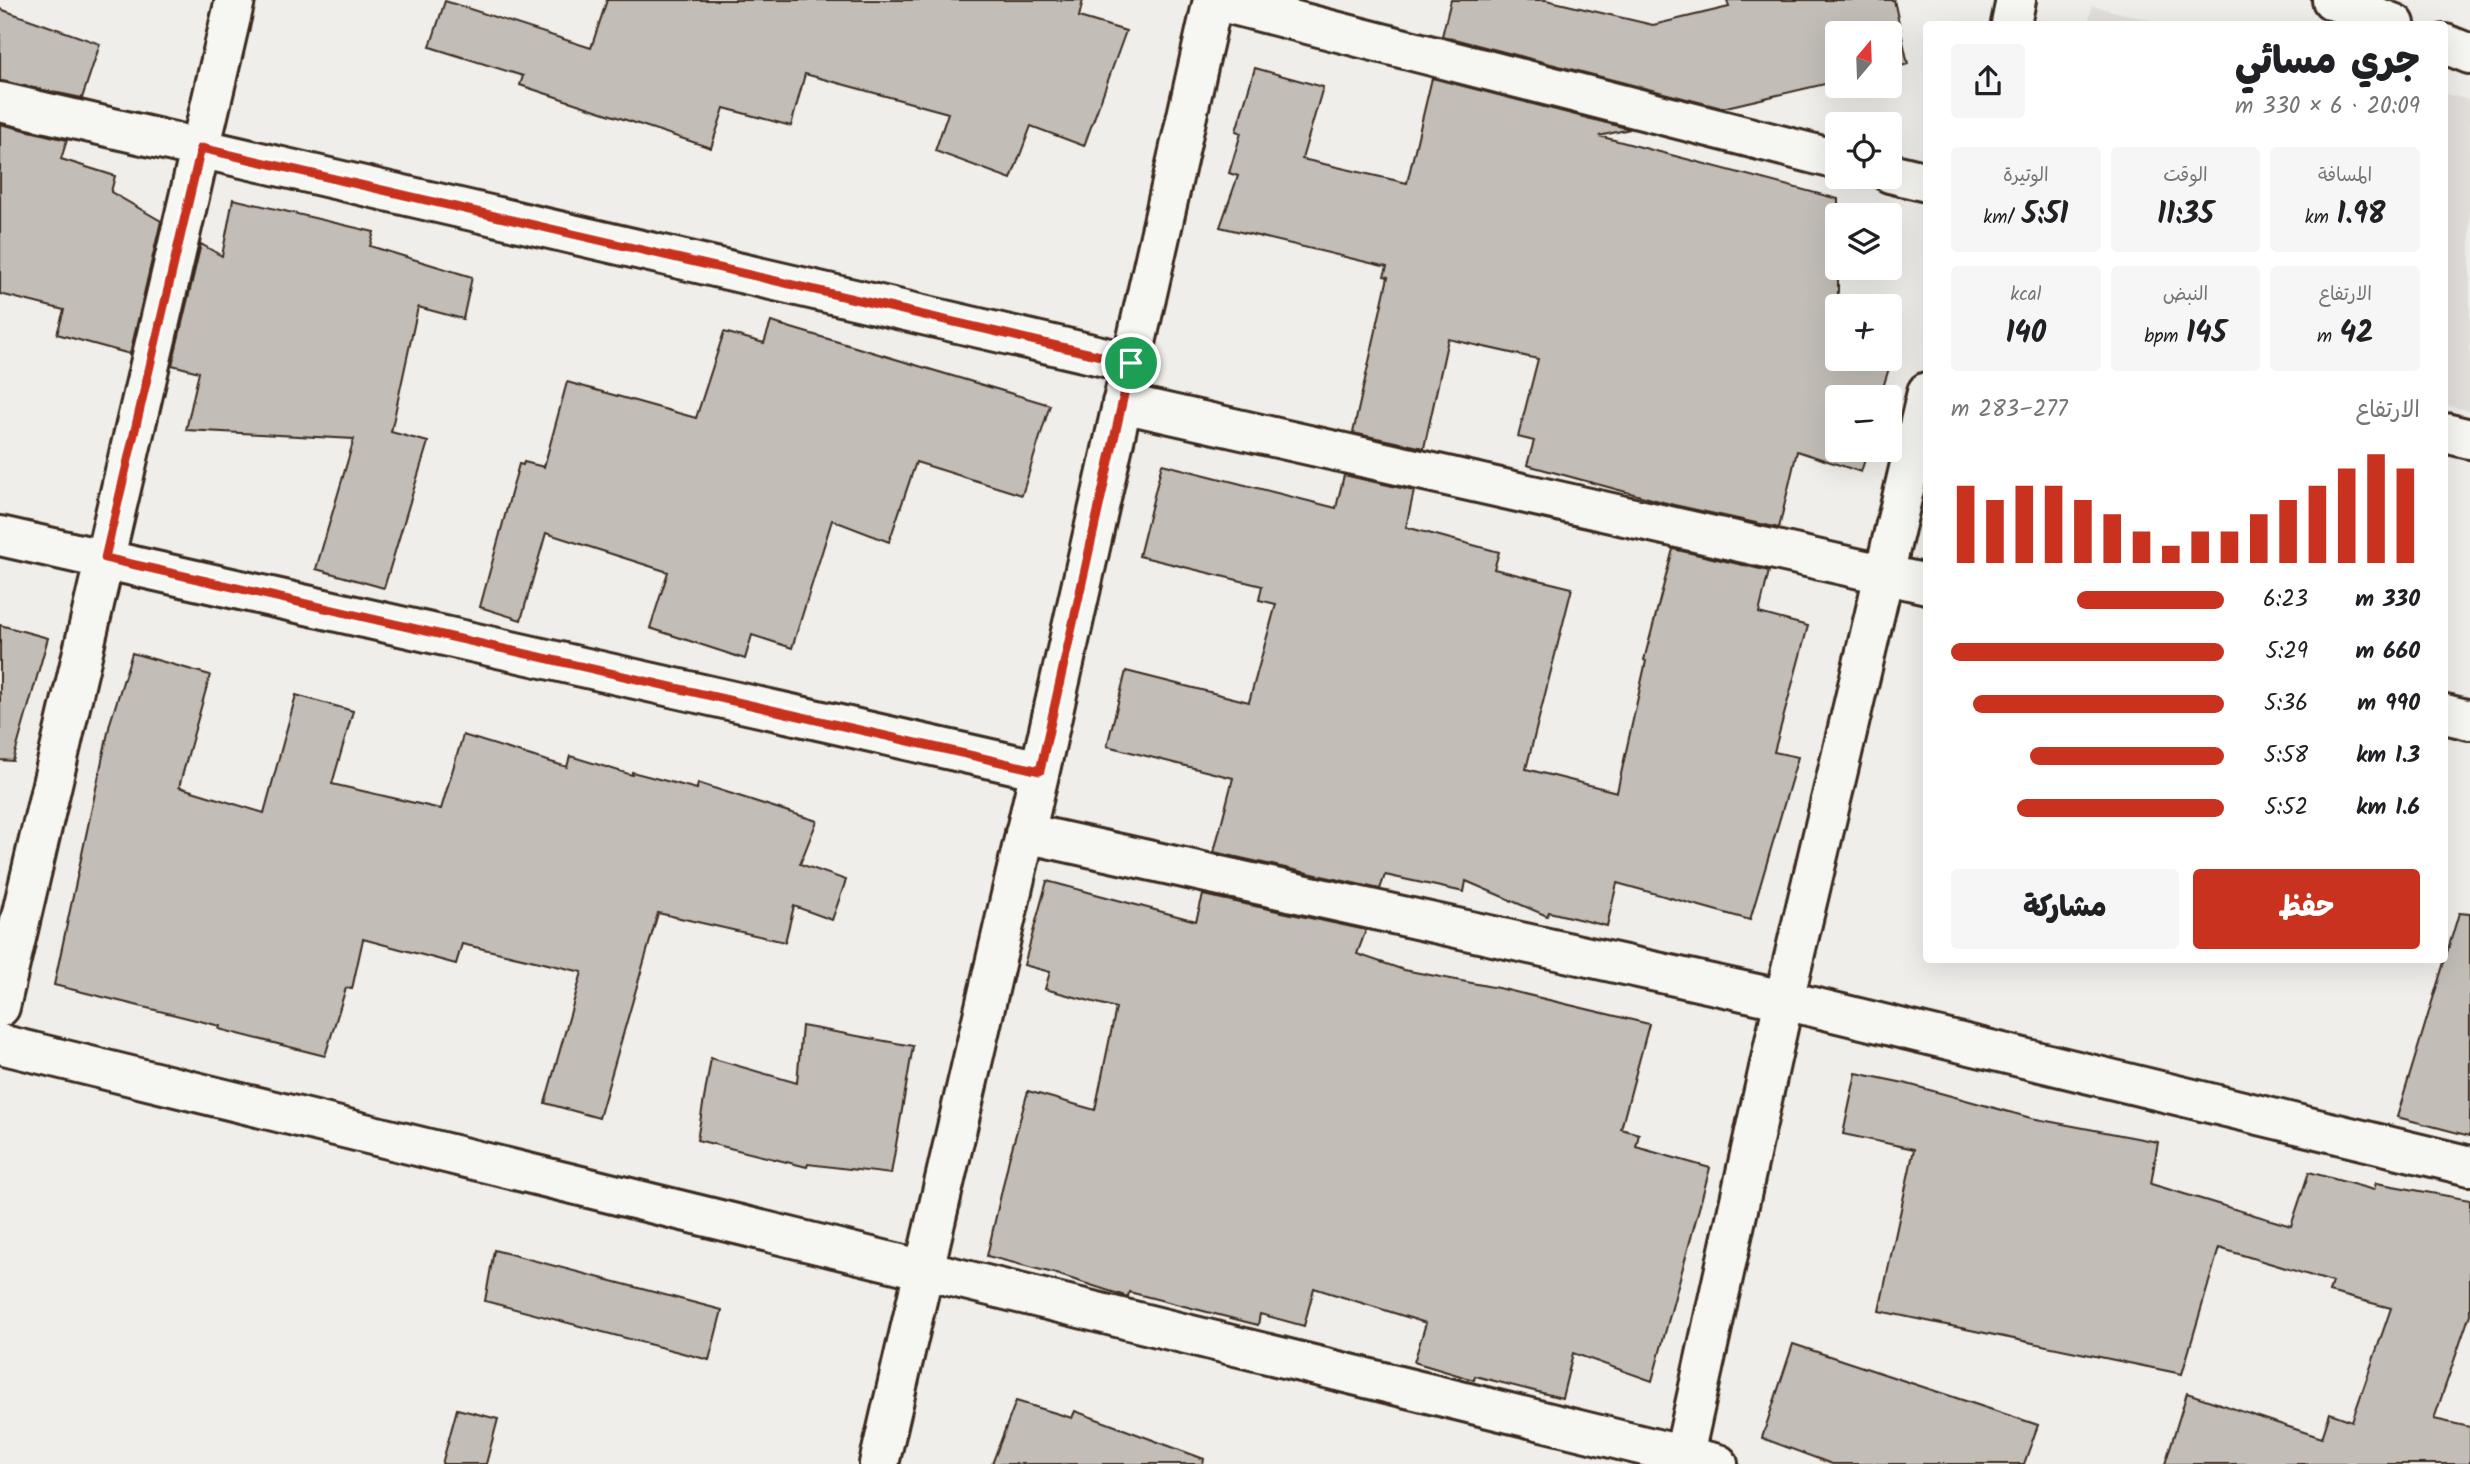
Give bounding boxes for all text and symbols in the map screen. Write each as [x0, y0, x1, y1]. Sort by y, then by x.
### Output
north arrow [1825, 21, 1902, 98]
map controls [1825, 21, 1902, 462]
text: جري مسائي [2235, 33, 2420, 93]
button: share [1951, 44, 2025, 118]
text: 20:09 · 6 × 330 m [2235, 89, 2420, 125]
button: locate [1825, 112, 1902, 189]
text: الوتيرة [2003, 161, 2049, 191]
text: الوقت [2163, 161, 2208, 191]
text: المسافة [2318, 161, 2372, 191]
text: 5:51 [2022, 191, 2068, 239]
text: 11:35 [2157, 191, 2214, 239]
text: 1.98 [2336, 191, 2386, 239]
button: layers [1825, 203, 1902, 280]
text: /km [1983, 203, 2022, 233]
text: km [2305, 203, 2336, 233]
text: kcal [2010, 280, 2041, 310]
text: النبض [2163, 280, 2208, 310]
text: الارتفاع [2319, 280, 2372, 310]
button: + [1825, 294, 1902, 371]
text: 140 [2005, 310, 2046, 358]
text: 145 [2186, 310, 2227, 358]
text: 42 [2340, 310, 2373, 358]
text: bpm [2144, 322, 2186, 352]
text: m [2317, 322, 2340, 352]
pin [1101, 333, 1161, 393]
icon: arrive [1112, 344, 1150, 382]
button: − [1825, 385, 1902, 462]
text: 277–283 m [1951, 392, 2068, 428]
text: الارتفاع [2356, 393, 2420, 429]
text: 6:23 [2263, 582, 2308, 618]
text: 330 m [2355, 582, 2420, 618]
text: 5:29 [2265, 634, 2308, 670]
text: 660 m [2356, 634, 2420, 670]
text: 5:36 [2264, 686, 2308, 722]
text: 990 m [2357, 686, 2420, 722]
text: 5:58 [2264, 738, 2308, 774]
text: 1.3 km [2356, 738, 2420, 774]
text: 5:52 [2264, 790, 2308, 826]
text: 1.6 km [2356, 790, 2420, 826]
button: مشاركة [1951, 869, 2179, 949]
button: حفظ [2193, 869, 2420, 949]

